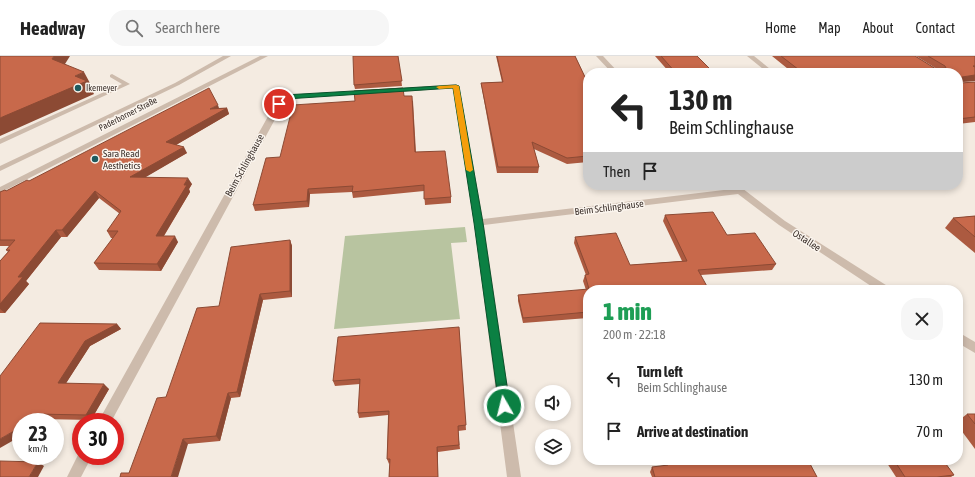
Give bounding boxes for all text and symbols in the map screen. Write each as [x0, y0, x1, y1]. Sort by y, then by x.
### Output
search box [109, 10, 389, 46]
text: Headway [20, 17, 85, 39]
icon: search [123, 17, 145, 39]
text: Search here [155, 19, 220, 36]
text: Home [765, 20, 796, 36]
text: Map [818, 20, 841, 36]
text: About [863, 20, 894, 36]
text: Contact [916, 20, 955, 36]
marker: Ikemeyer [73, 83, 83, 93]
place label: Ikemeyer [86, 83, 117, 93]
icon: left [603, 84, 655, 136]
text: 130 m [669, 84, 732, 116]
pin [262, 87, 296, 121]
icon: arrive [268, 93, 290, 115]
street label: Paderborner Straße [97, 95, 159, 133]
text: Beim Schlinghause [669, 117, 794, 138]
street label: Beim Schlinghause [223, 132, 266, 198]
place label: Sara Read Aesthetics [103, 148, 141, 171]
marker: Sara Read Aesthetics [90, 154, 100, 164]
icon: arrive [639, 160, 661, 182]
text: Then [603, 163, 631, 180]
street label: Beim Schlinghause [574, 198, 645, 217]
street label: Ostallee [791, 227, 823, 254]
text: 1 min [603, 298, 652, 325]
button: close [901, 298, 943, 340]
text: 200 m · 22:18 [603, 327, 666, 342]
text: Turn left [637, 363, 683, 380]
icon: left [603, 368, 625, 390]
text: 130 m [909, 371, 943, 388]
text: Beim Schlinghause [637, 380, 727, 395]
position arrow [483, 385, 525, 427]
map controls [535, 385, 571, 465]
button: sound [535, 385, 571, 421]
speed limit sign: 30 [72, 413, 124, 465]
icon: arrive [603, 420, 625, 442]
text: 23 [29, 422, 47, 445]
text: Arrive at destination [637, 423, 748, 440]
text: 70 m [916, 423, 943, 440]
button: layers [535, 429, 571, 465]
text: km/h [28, 443, 48, 454]

